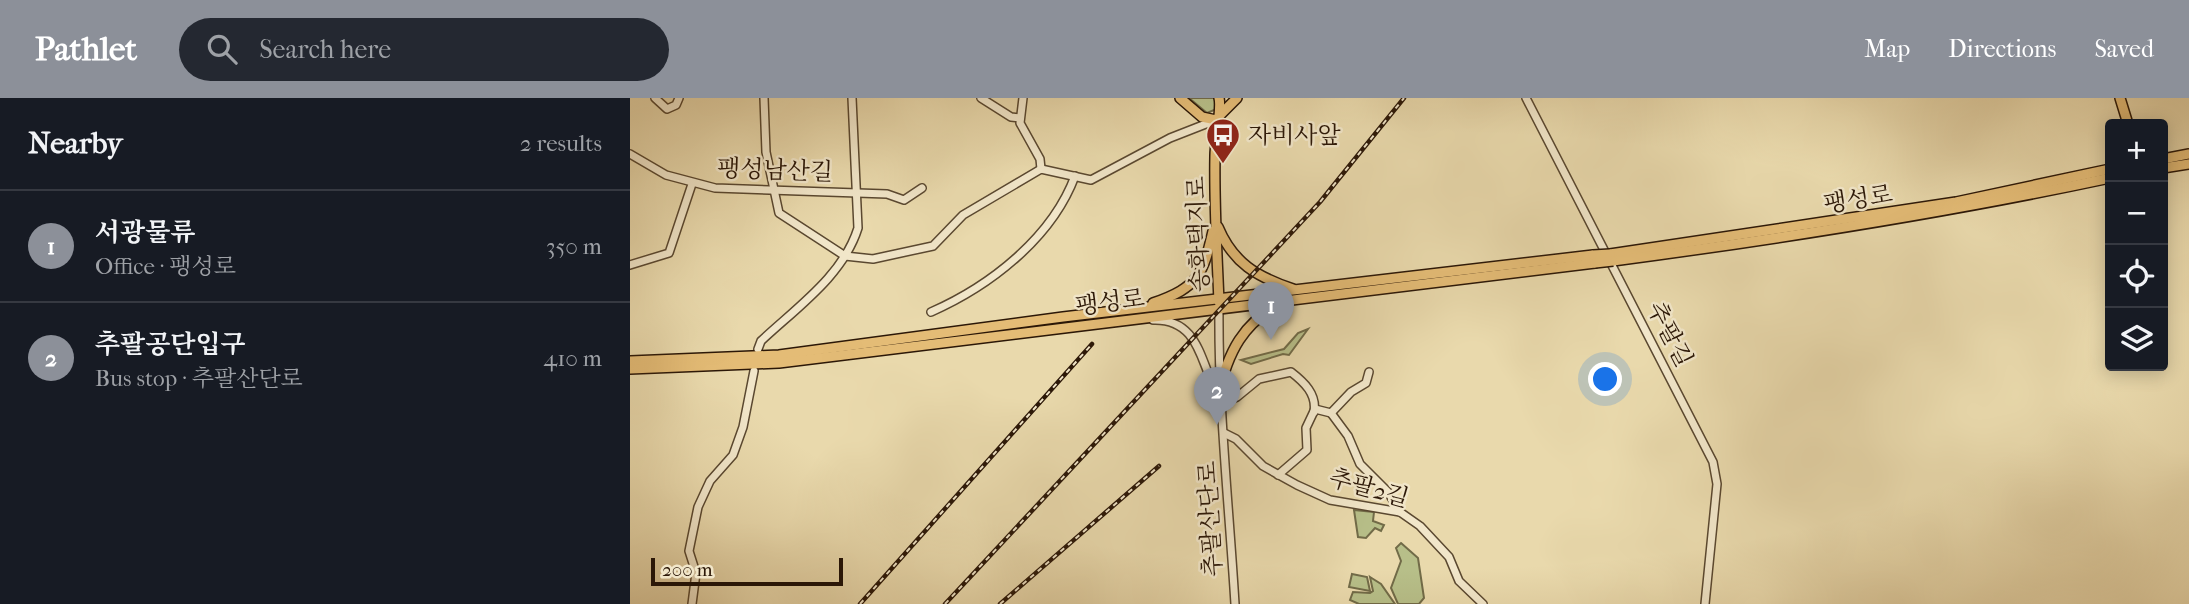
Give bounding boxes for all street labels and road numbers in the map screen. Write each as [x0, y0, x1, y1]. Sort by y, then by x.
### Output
street label: 팽성남산길 [717, 154, 833, 186]
street label: 송화택지로 [1182, 176, 1214, 292]
street label: 팽성로 [1821, 180, 1895, 218]
street label: 팽성로 [1074, 284, 1146, 320]
street label: 추팔길 [1642, 297, 1698, 371]
street label: 추팔산단로 [1193, 460, 1227, 578]
street label: 추팔2길 [1326, 463, 1412, 513]

